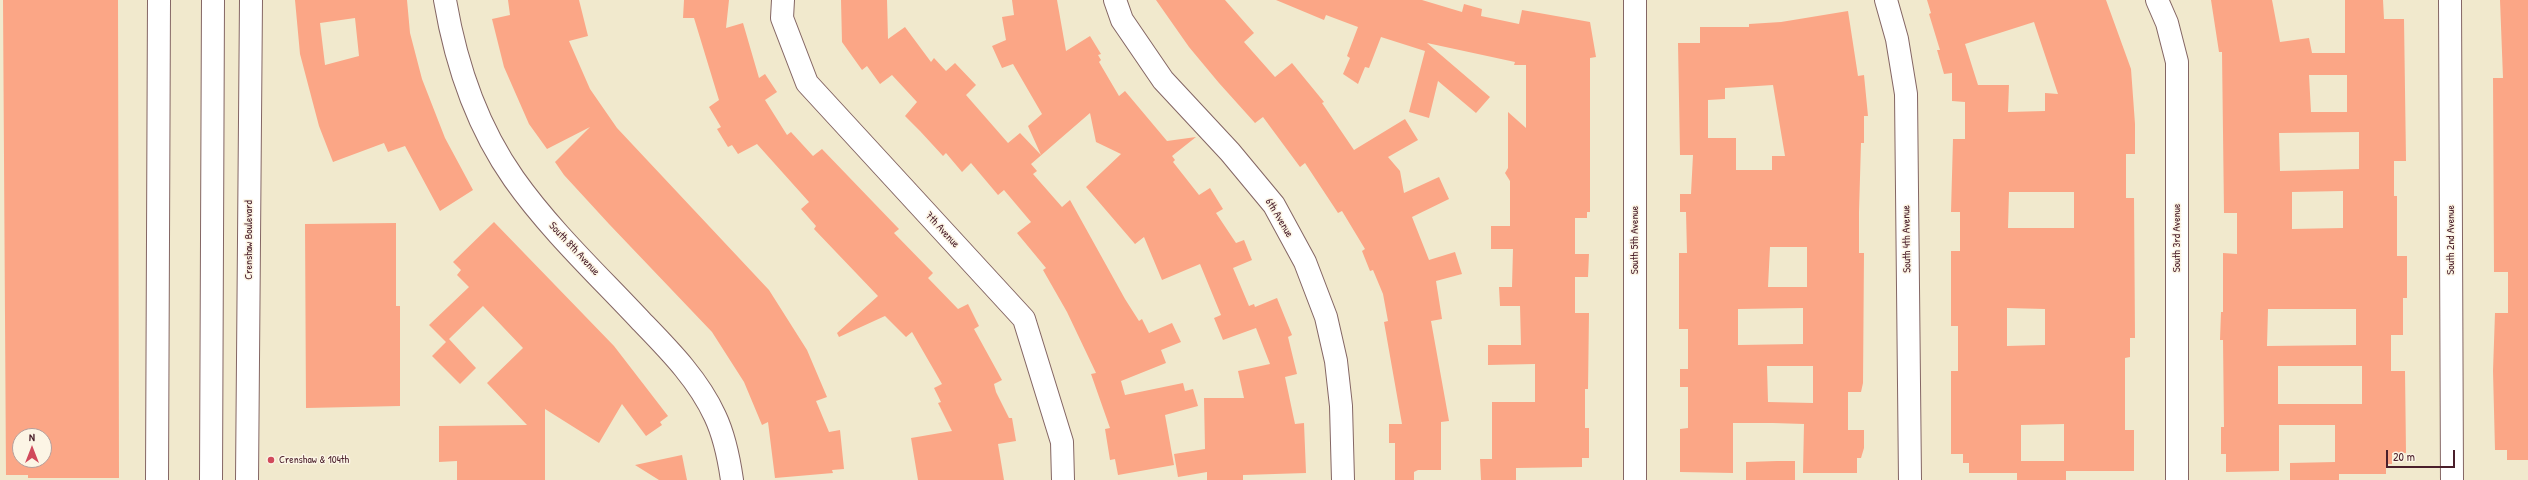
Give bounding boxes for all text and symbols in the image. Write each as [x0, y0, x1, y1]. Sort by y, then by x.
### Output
street label: 6th Avenue [1262, 196, 1296, 240]
street label: Crenshaw Boulevard [242, 200, 256, 280]
street label: South 3rd Avenue [2170, 204, 2184, 272]
street label: South 4th Avenue [1900, 205, 1914, 273]
street label: South 2nd Avenue [2444, 205, 2458, 275]
street label: South 5th Avenue [1628, 206, 1642, 274]
street label: 7th Avenue [922, 209, 962, 251]
street label: South 8th Avenue [546, 219, 602, 279]
north arrow [12, 428, 52, 468]
text: N [29, 430, 35, 444]
scale bar [2388, 442, 2457, 468]
text: 20 m [2393, 448, 2415, 465]
place label: Crenshaw & 104th [279, 453, 349, 467]
marker: Crenshaw & 104th [266, 455, 276, 465]

